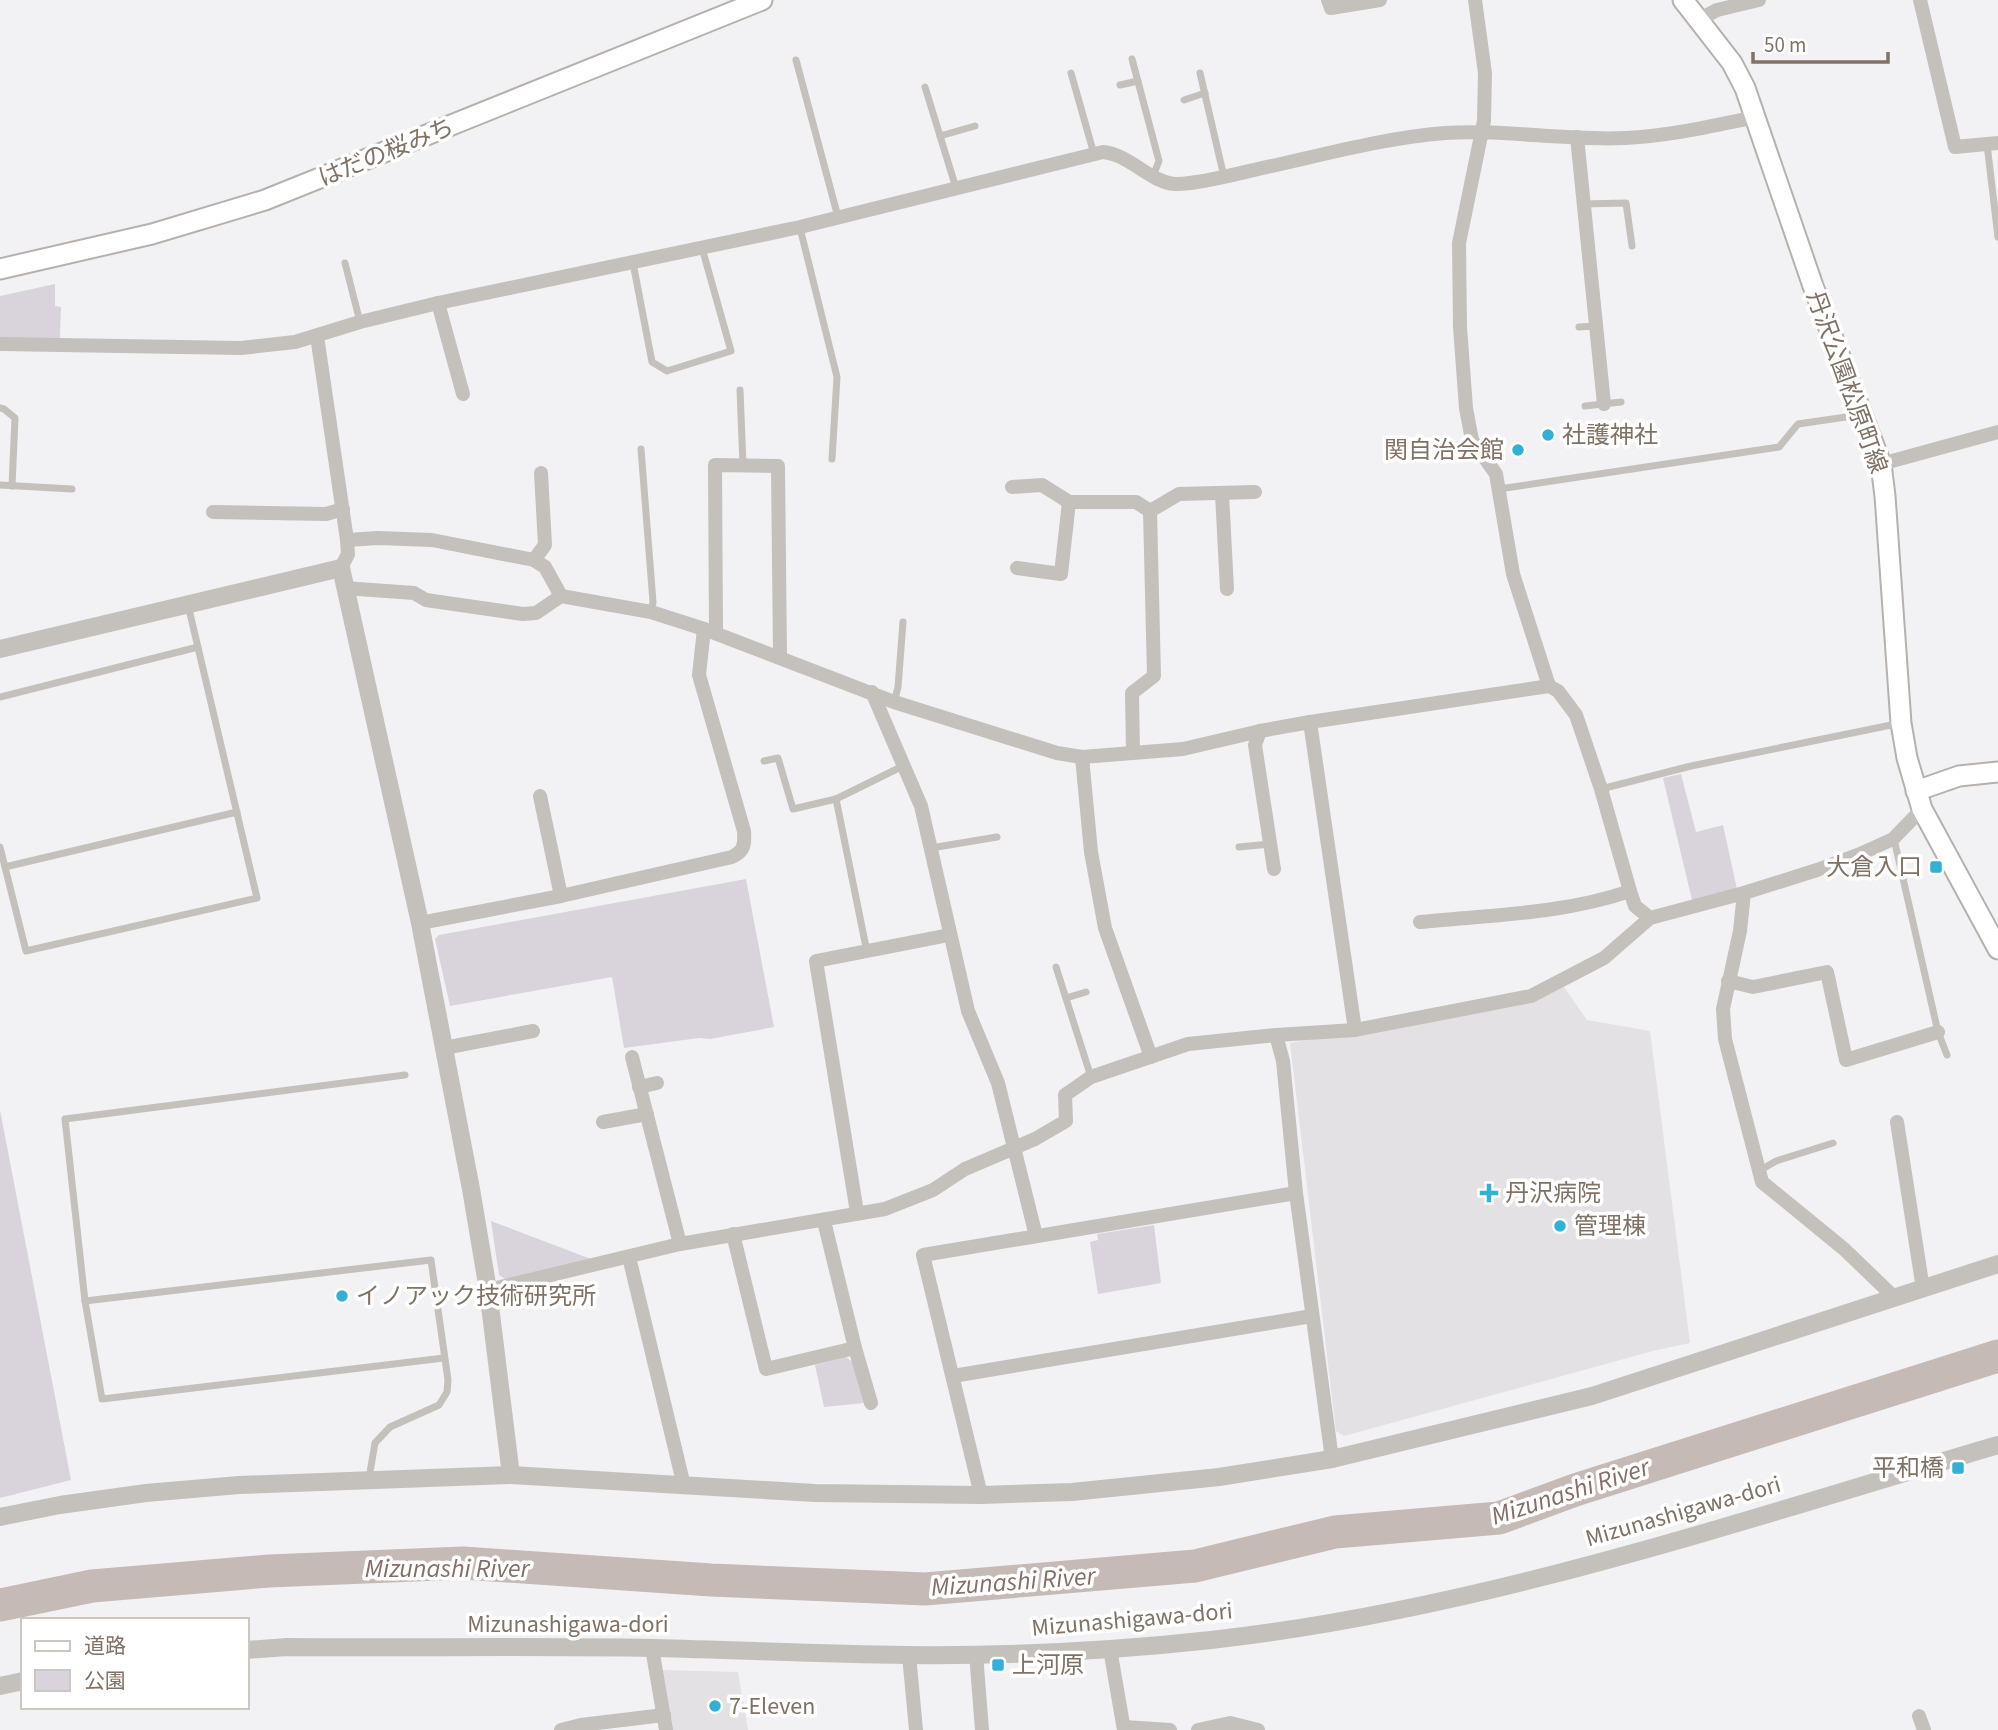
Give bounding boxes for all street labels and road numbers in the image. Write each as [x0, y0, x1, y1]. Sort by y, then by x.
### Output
street label: はだの桜みち [313, 109, 459, 196]
street label: 丹沢公園松原町線 [1797, 286, 1896, 478]
street label: Mizunashigawa-dori [1581, 1467, 1785, 1556]
street label: Mizunashigawa-dori [1030, 1593, 1234, 1646]
street label: Mizunashigawa-dori [467, 1607, 669, 1642]

